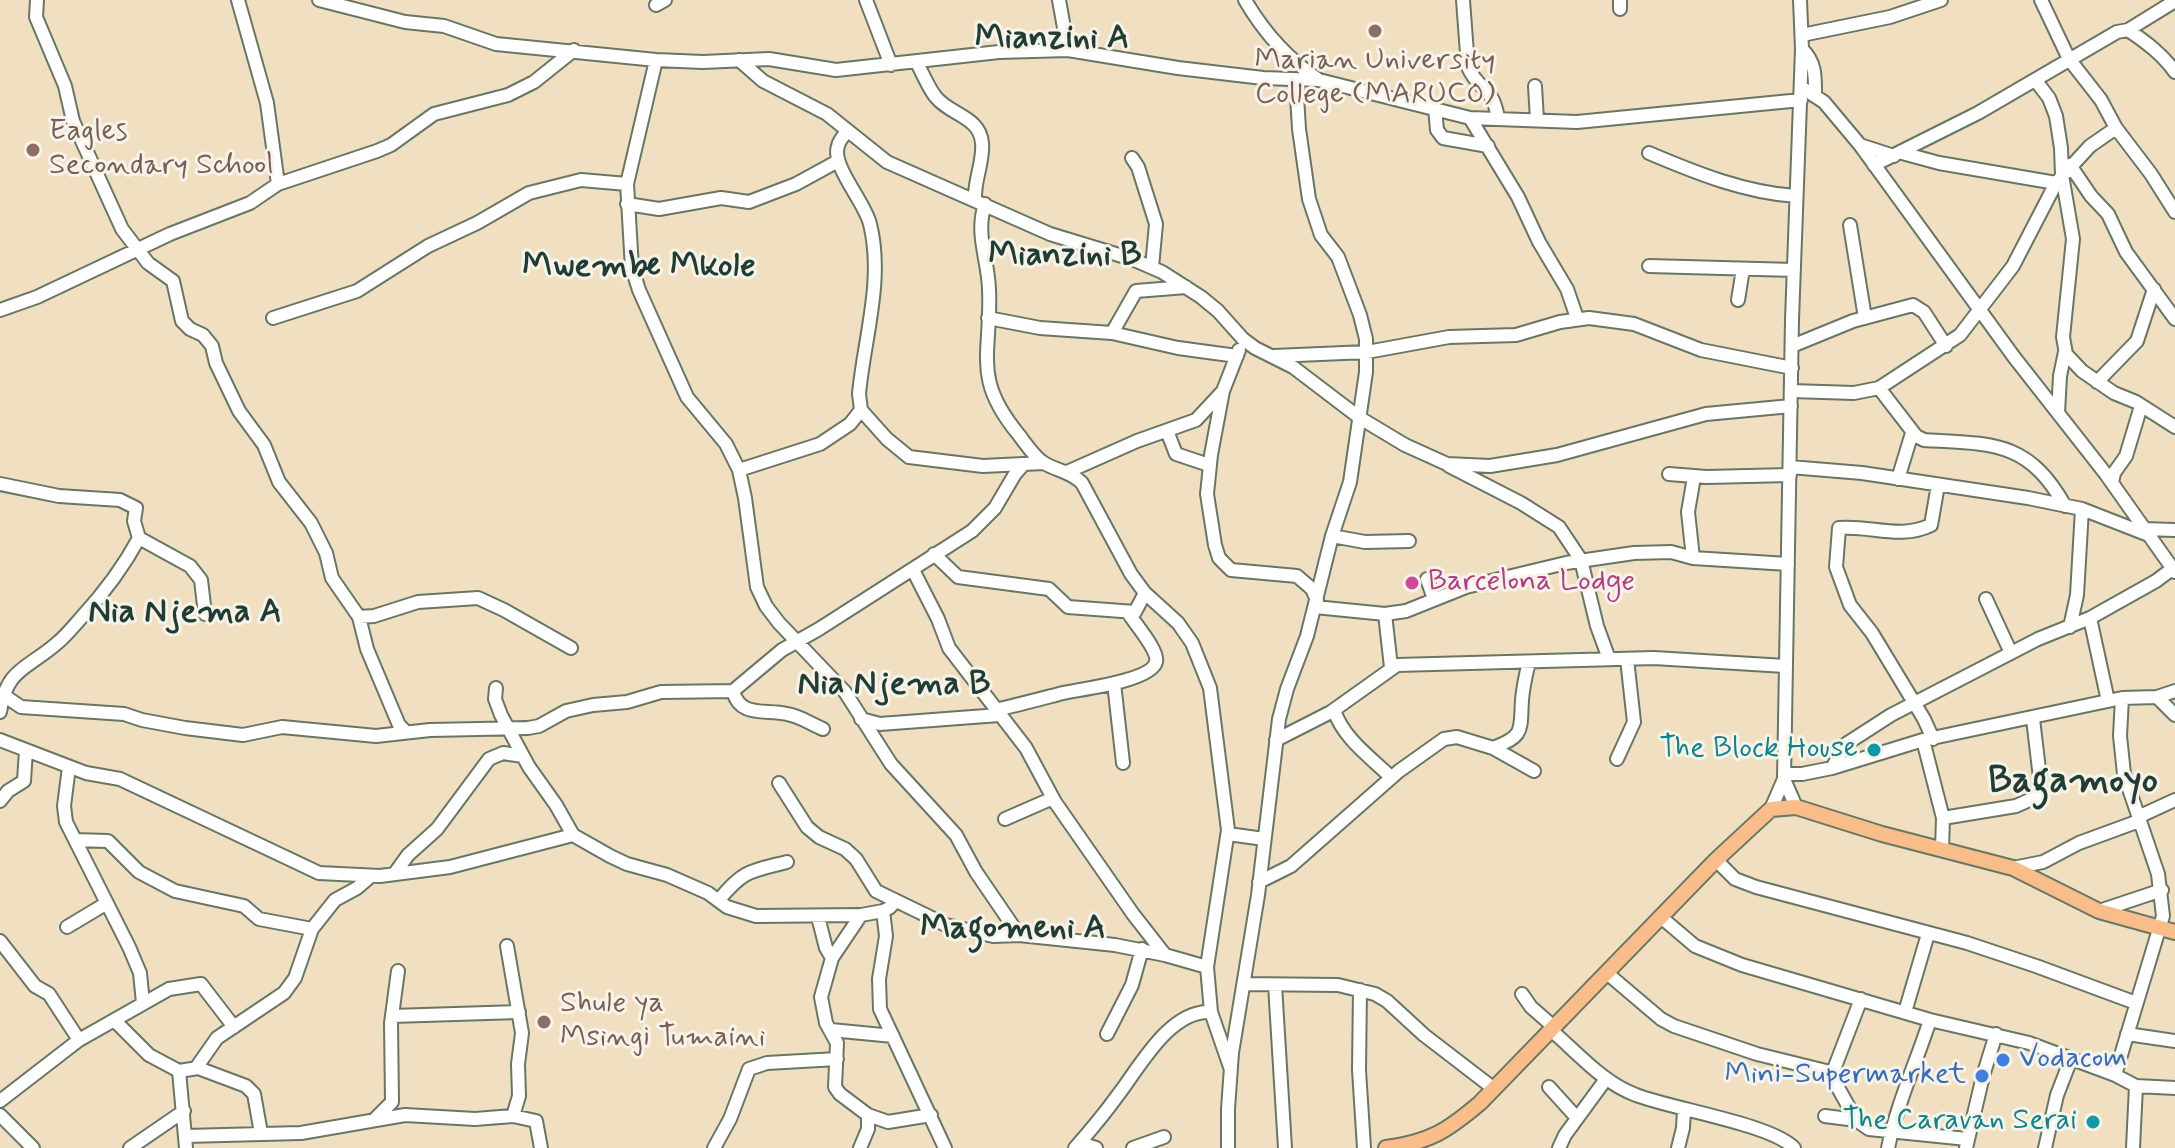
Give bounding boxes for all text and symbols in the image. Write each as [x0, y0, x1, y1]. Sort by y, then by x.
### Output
district label: Mianzini A [975, 20, 1129, 60]
marker: Marian University College (MARUCO) [1366, 22, 1384, 40]
place label: Marian University College (MARUCO) [1255, 44, 1495, 114]
place label: Eagles Secondary School [49, 115, 274, 186]
marker: Eagles Secondary School [24, 141, 42, 159]
district label: Mianzini B [988, 237, 1142, 277]
district label: Mwembe Mkole [522, 248, 756, 288]
place label: Barcelona Lodge [1428, 565, 1635, 601]
marker: Barcelona Lodge [1403, 574, 1421, 592]
district label: Nia Njema A [88, 594, 282, 634]
district label: Nia Njema B [798, 666, 990, 706]
place label: The Block House [1659, 732, 1858, 768]
marker: The Block House [1865, 741, 1883, 759]
district label: Bagamoyo [1988, 760, 2158, 806]
district label: Magomeni A [920, 910, 1106, 950]
place label: Shule ya Msingi Tumaini [560, 987, 765, 1058]
marker: Shule ya Msingi Tumaini [535, 1013, 553, 1031]
place label: Vodacom [2019, 1042, 2127, 1078]
marker: Vodacom [1994, 1051, 2012, 1069]
place label: Mini-Supermarket [1724, 1058, 1966, 1094]
marker: Mini-Supermarket [1973, 1067, 1991, 1085]
place label: The Caravan Serai [1842, 1104, 2077, 1140]
marker: The Caravan Serai [2084, 1113, 2102, 1131]

